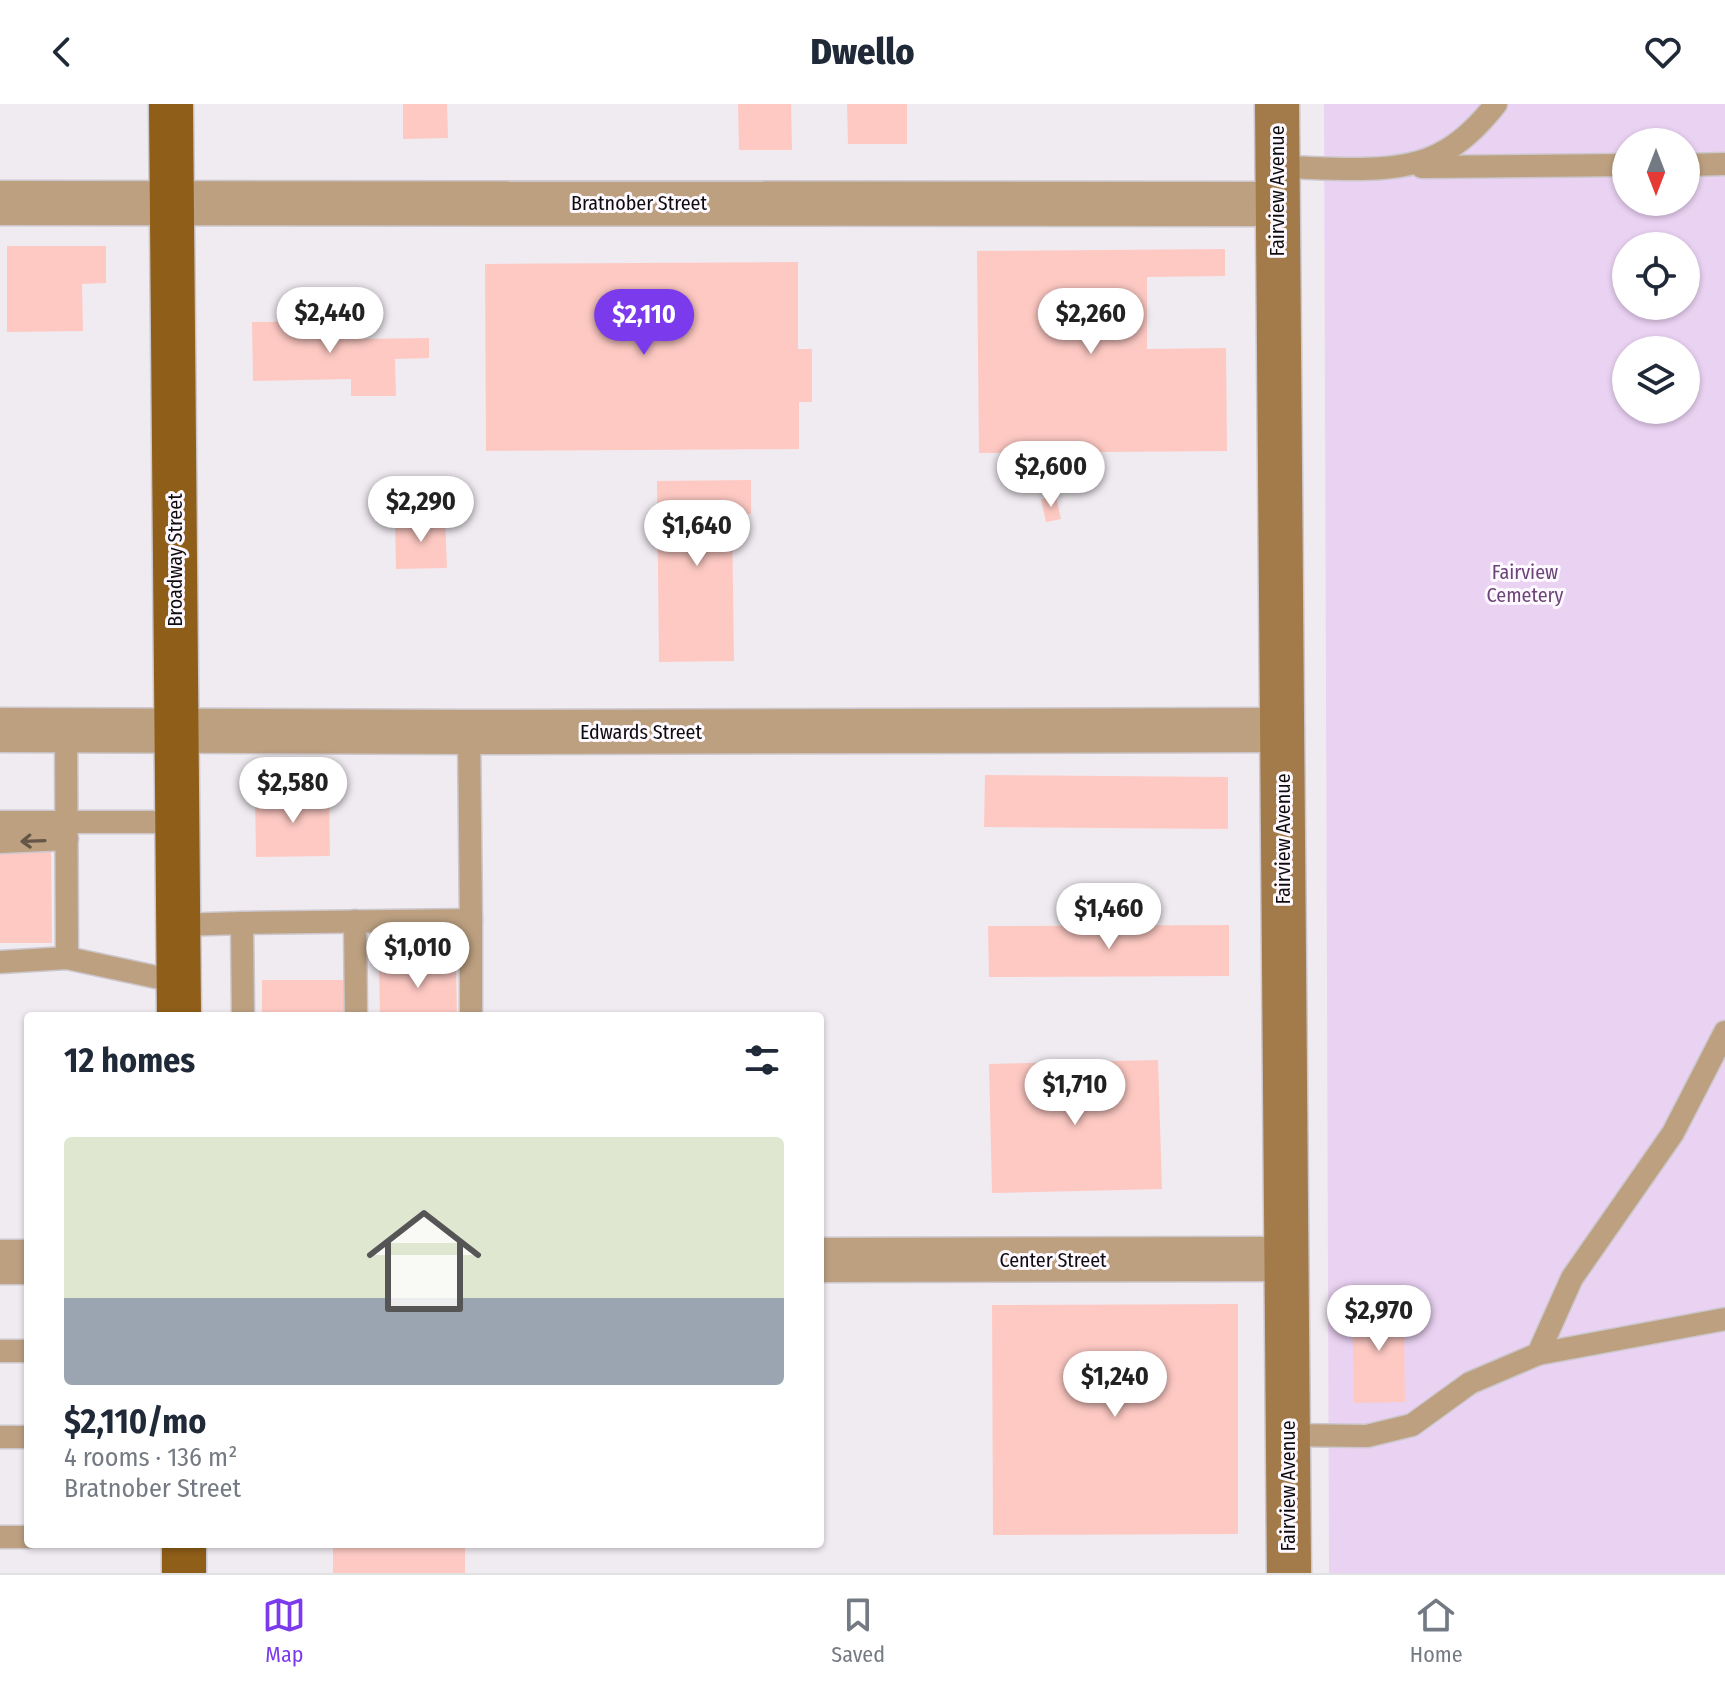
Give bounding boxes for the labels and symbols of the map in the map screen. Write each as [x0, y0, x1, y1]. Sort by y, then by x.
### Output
street label: Fairview Avenue [1265, 125, 1289, 257]
north arrow [1612, 128, 1700, 216]
street label: Bratnober Street [571, 191, 707, 215]
pin: $2,440 [265, 287, 395, 355]
pin: $2,260 [1026, 288, 1156, 356]
pin: $2,110 [579, 289, 709, 357]
pin: $2,600 [986, 441, 1116, 509]
pin: $2,290 [356, 476, 486, 544]
street label: Broadway Street [163, 493, 187, 627]
pin: $1,640 [632, 500, 762, 568]
park label: Fairview Cemetery [1487, 560, 1564, 607]
street label: Edwards Street [580, 720, 702, 744]
pin: $2,580 [228, 757, 358, 825]
street label: Fairview Avenue [1271, 773, 1295, 905]
one-way arrow [20, 833, 47, 848]
pin: $1,460 [1044, 883, 1174, 951]
pin: $1,010 [353, 922, 483, 990]
pin: $1,710 [1010, 1059, 1140, 1127]
street label: Center Street [999, 1248, 1107, 1272]
pin: $2,970 [1314, 1285, 1444, 1353]
pin: $1,240 [1050, 1351, 1180, 1419]
street label: Fairview Avenue [1276, 1420, 1300, 1552]

